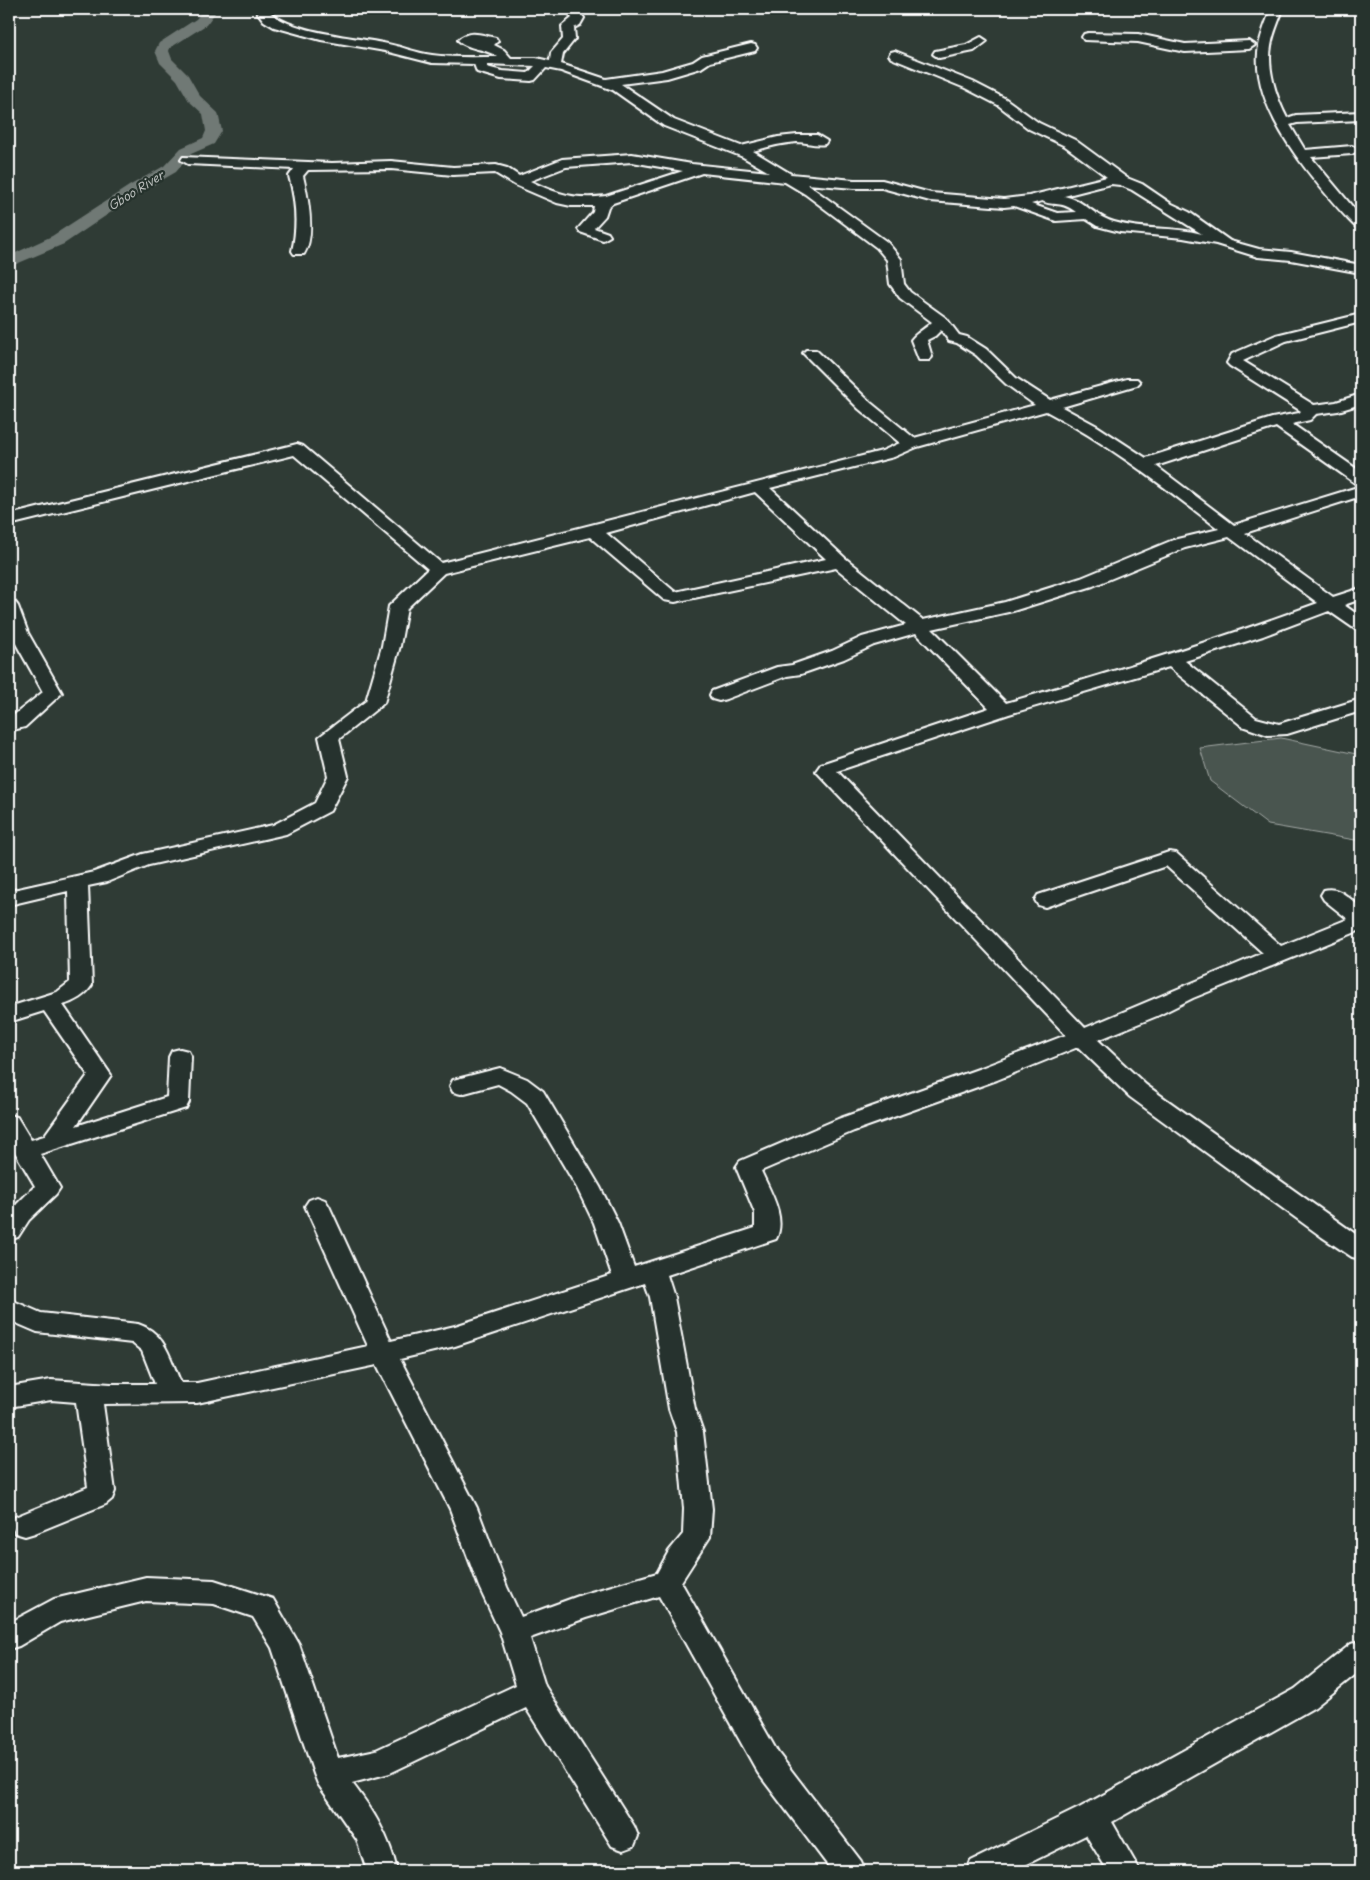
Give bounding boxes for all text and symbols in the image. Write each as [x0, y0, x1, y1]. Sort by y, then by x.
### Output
water label: Gboo River [104, 165, 168, 214]

